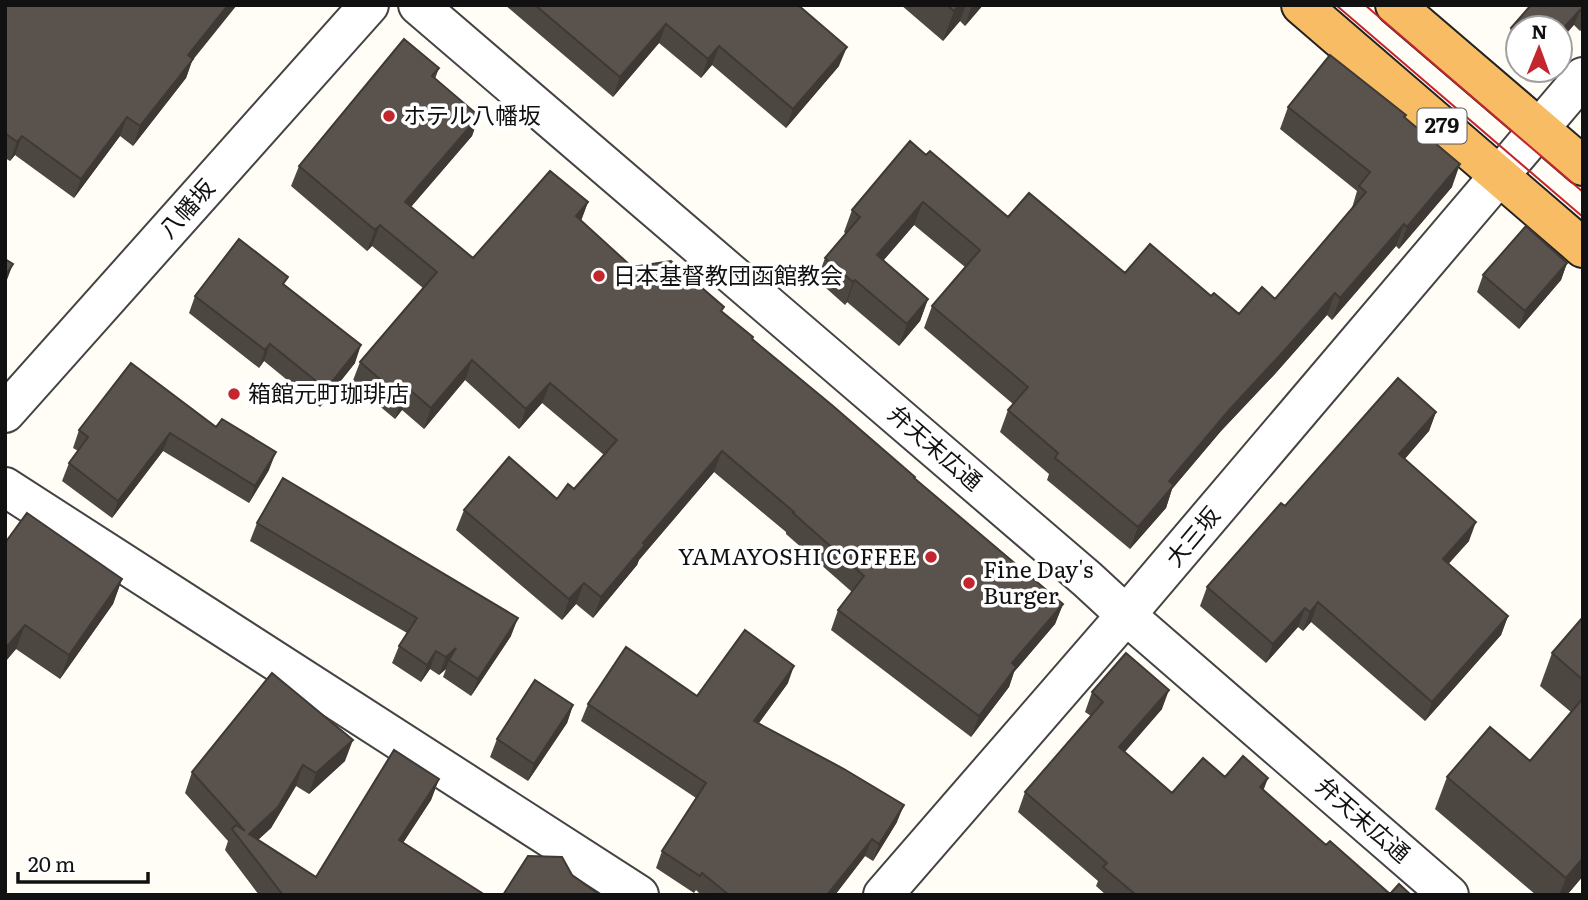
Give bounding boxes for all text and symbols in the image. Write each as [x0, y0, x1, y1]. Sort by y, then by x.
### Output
north arrow [1504, 14, 1574, 84]
text: N [1531, 17, 1548, 45]
place label: ホテル八幡坂 [403, 97, 541, 131]
marker: ホテル八幡坂 [381, 108, 397, 124]
road number: 279 [1418, 108, 1466, 144]
street label: 八幡坂 [150, 171, 221, 245]
place label: 日本基督教団函館教会 [613, 257, 843, 291]
marker: 日本基督教団函館教会 [591, 268, 607, 284]
place label: 箱館元町珈琲店 [248, 375, 409, 409]
marker: 箱館元町珈琲店 [226, 386, 242, 402]
street label: 弁天末広通 [882, 396, 991, 497]
street label: 大三坂 [1156, 498, 1227, 573]
place label: YAMAYOSHI COFFEE [678, 538, 917, 572]
marker: YAMAYOSHI COFFEE [923, 549, 939, 565]
place label: Fine Day's Burger [983, 551, 1093, 611]
marker: Fine Day's Burger [961, 575, 977, 591]
street label: 弁天末広通 [1310, 768, 1419, 869]
scale bar [18, 841, 147, 885]
text: 20 m [28, 847, 75, 878]

